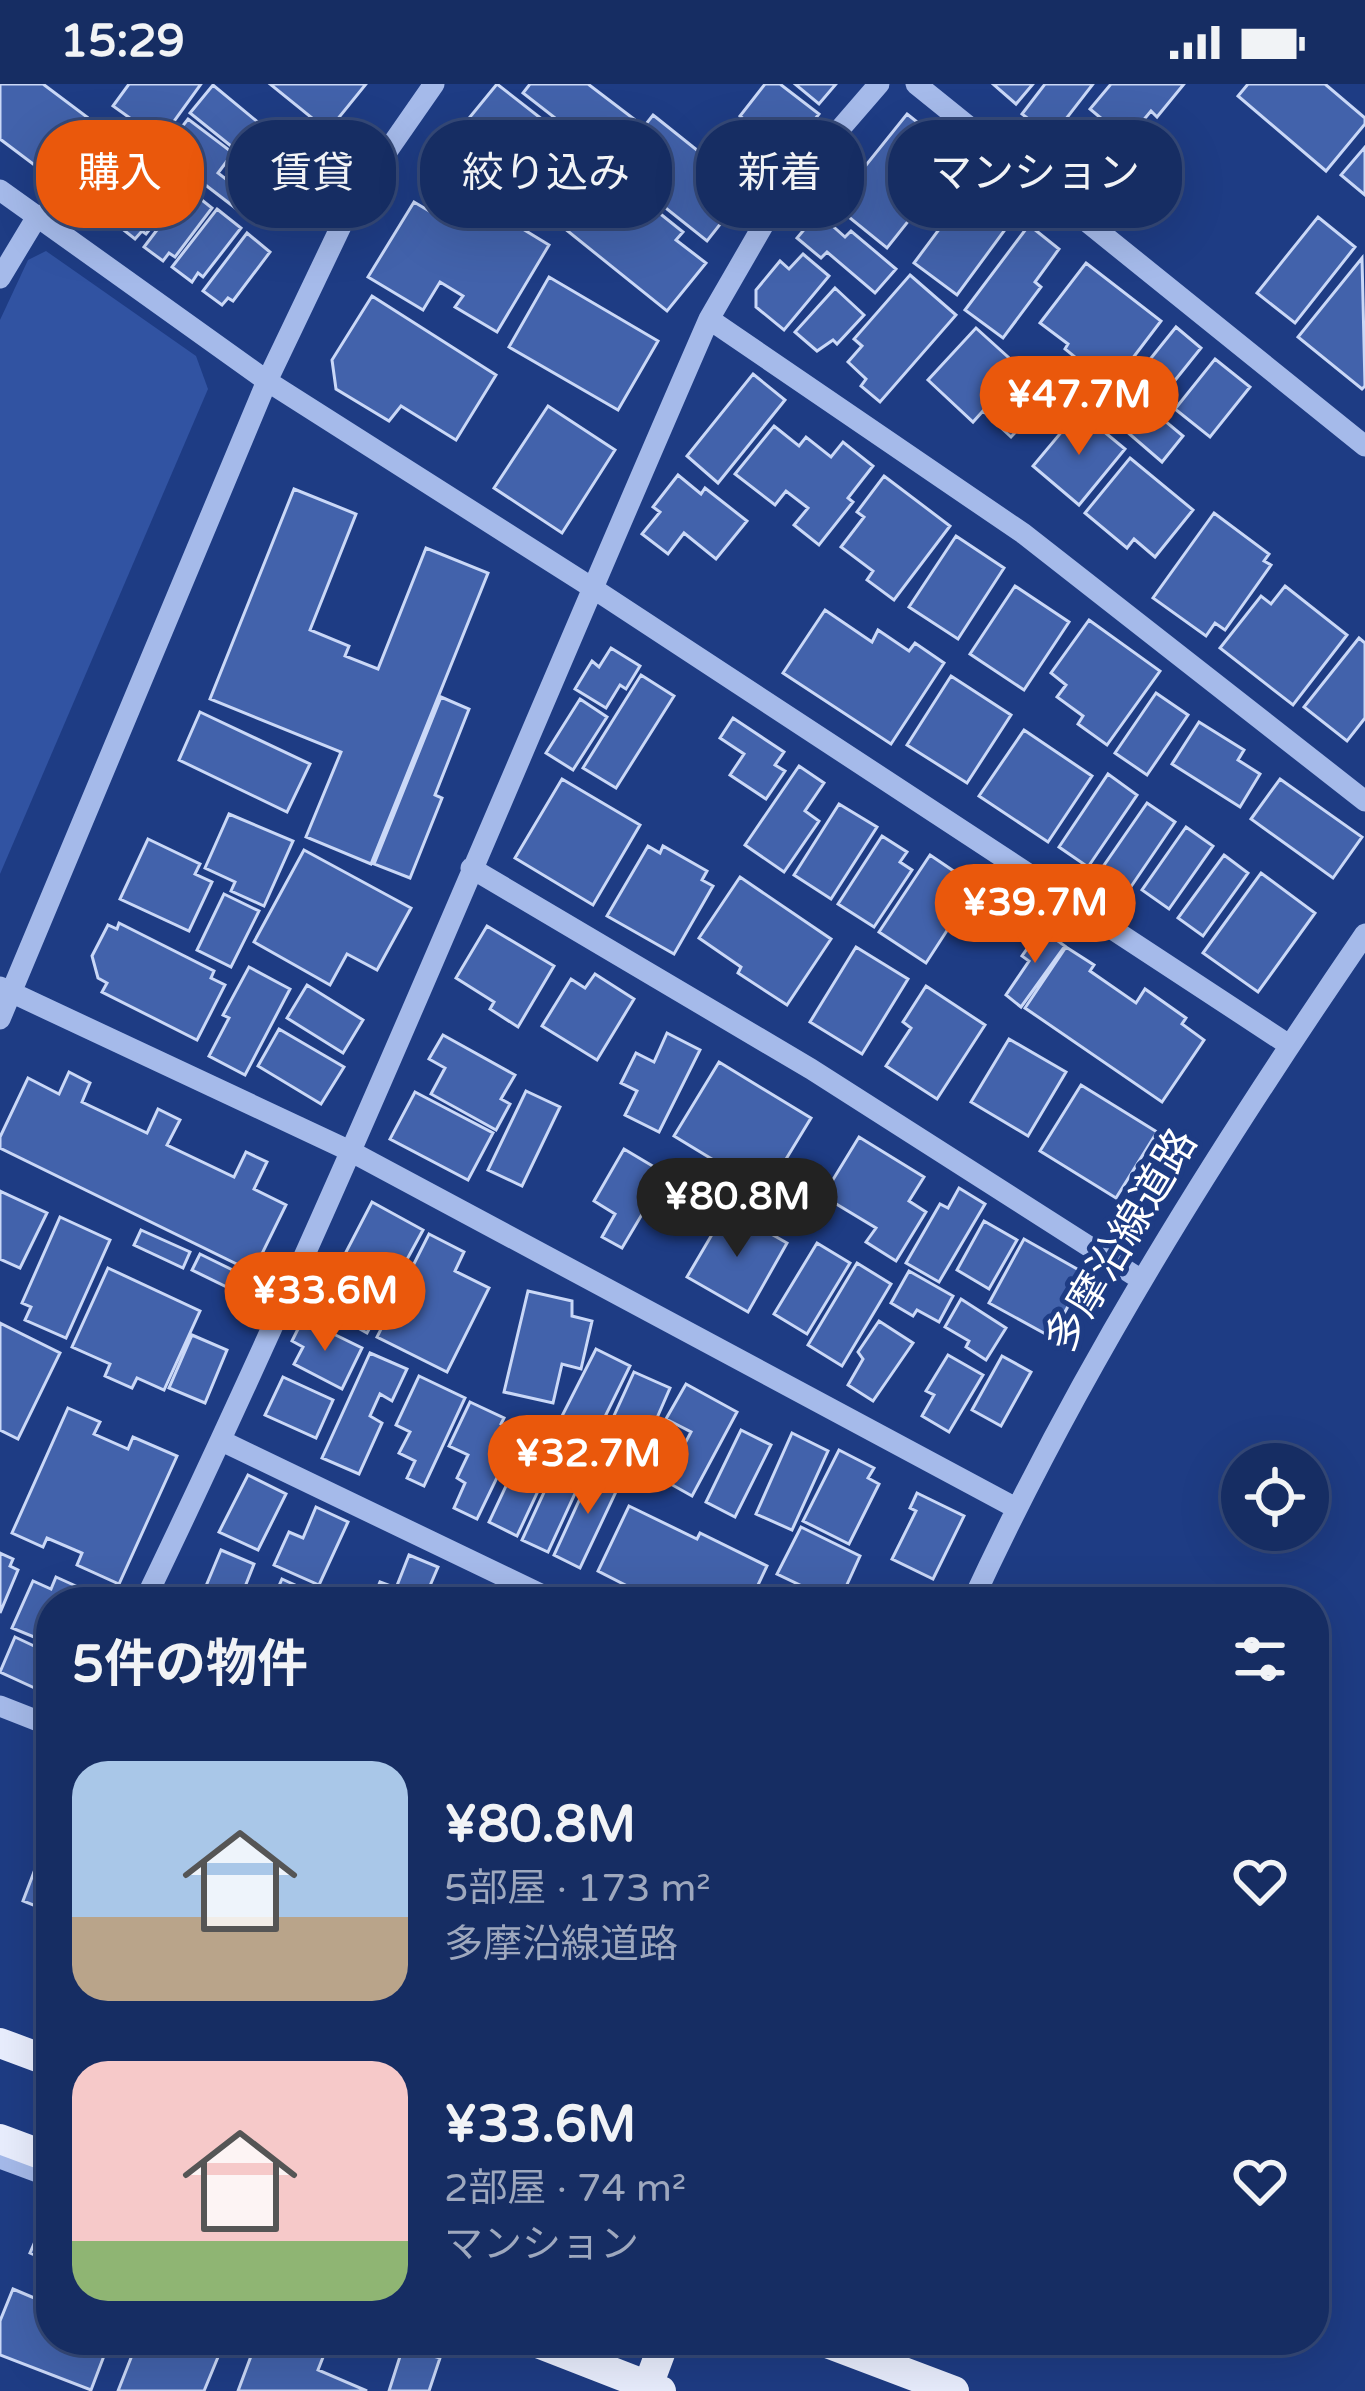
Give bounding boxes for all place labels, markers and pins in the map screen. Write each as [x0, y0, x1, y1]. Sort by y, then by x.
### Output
pin: ¥47.7M [981, 356, 1177, 458]
pin: ¥39.7M [937, 864, 1133, 966]
pin: ¥80.8M [639, 1158, 835, 1260]
pin: ¥33.6M [227, 1252, 423, 1354]
pin: ¥32.7M [490, 1415, 686, 1517]

